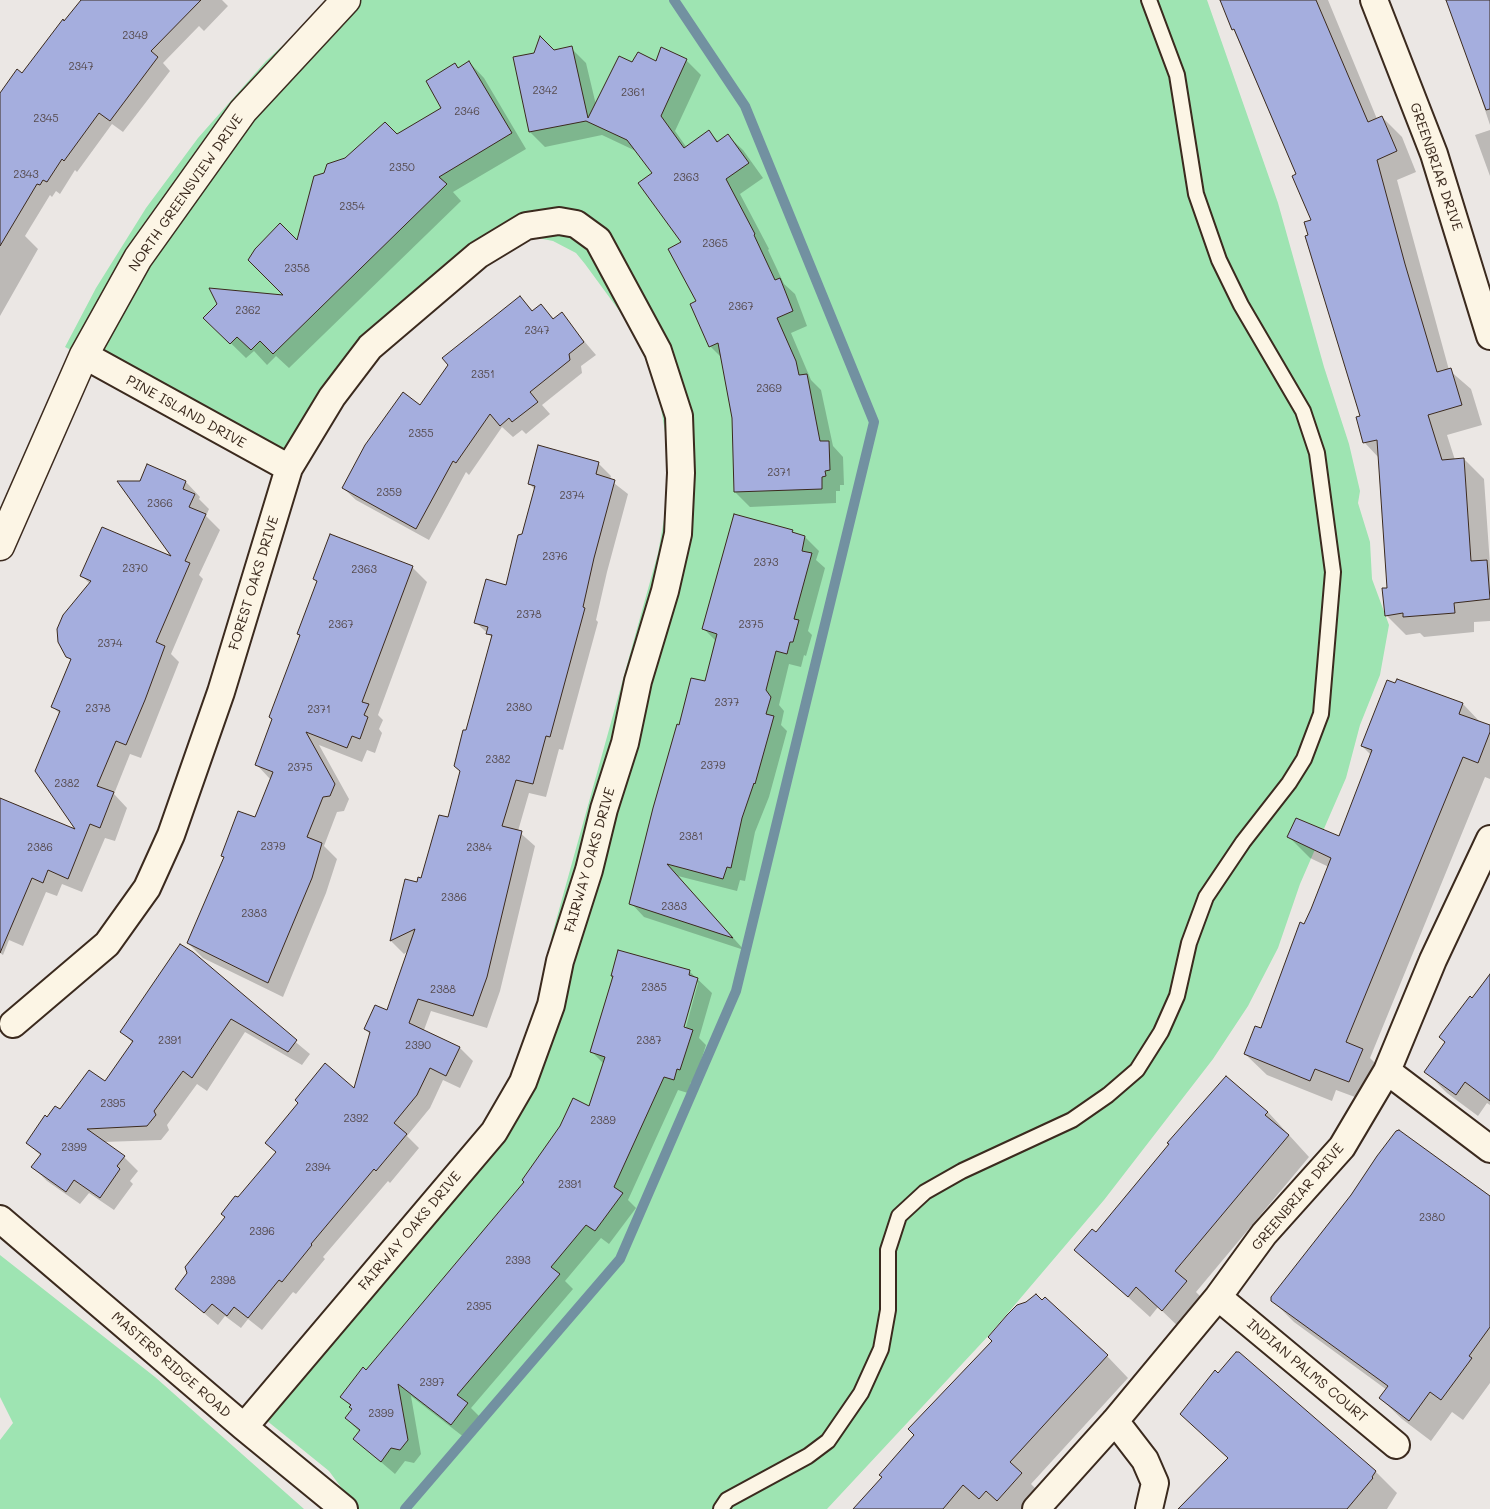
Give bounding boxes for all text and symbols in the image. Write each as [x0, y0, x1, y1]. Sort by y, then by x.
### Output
house number: 2349 [122, 29, 148, 43]
house number: 2347 [68, 60, 94, 74]
house number: 2342 [532, 84, 558, 98]
house number: 2361 [621, 86, 645, 100]
street label: GREENBRIAR DRIVE [1406, 101, 1466, 233]
house number: 2346 [454, 105, 480, 119]
street label: NORTH GREENSVIEW DRIVE [125, 111, 247, 275]
house number: 2345 [33, 112, 59, 126]
house number: 2350 [389, 161, 415, 175]
house number: 2343 [13, 168, 39, 182]
house number: 2363 [673, 171, 699, 185]
house number: 2354 [339, 200, 365, 214]
house number: 2365 [702, 237, 728, 251]
house number: 2358 [284, 262, 310, 276]
house number: 2367 [728, 300, 754, 314]
house number: 2362 [235, 304, 261, 318]
house number: 2347 [524, 324, 550, 338]
house number: 2351 [471, 368, 495, 382]
street label: PINE ISLAND DRIVE [123, 372, 249, 452]
house number: 2369 [756, 382, 782, 396]
house number: 2355 [408, 427, 434, 441]
house number: 2371 [767, 466, 791, 480]
house number: 2359 [376, 486, 402, 500]
house number: 2374 [559, 489, 585, 503]
house number: 2366 [147, 497, 173, 511]
street label: FOREST OAKS DRIVE [226, 514, 282, 652]
house number: 2376 [542, 550, 568, 564]
house number: 2373 [753, 556, 779, 570]
house number: 2370 [122, 562, 148, 576]
house number: 2363 [351, 563, 377, 577]
house number: 2378 [516, 608, 542, 622]
house number: 2367 [328, 618, 354, 632]
house number: 2375 [738, 618, 764, 632]
house number: 2374 [97, 637, 123, 651]
house number: 2377 [715, 696, 739, 710]
house number: 2380 [506, 701, 532, 715]
house number: 2378 [85, 702, 111, 716]
house number: 2371 [307, 703, 331, 717]
house number: 2382 [485, 753, 511, 767]
house number: 2379 [700, 759, 726, 773]
house number: 2375 [287, 761, 313, 775]
house number: 2382 [54, 777, 80, 791]
street label: FAIRWAY OAKS DRIVE [561, 786, 619, 934]
house number: 2381 [679, 830, 703, 844]
house number: 2379 [260, 840, 286, 854]
house number: 2386 [27, 841, 53, 855]
house number: 2384 [466, 841, 492, 855]
house number: 2386 [441, 891, 467, 905]
house number: 2383 [661, 900, 687, 914]
house number: 2383 [241, 907, 267, 921]
house number: 2385 [641, 981, 667, 995]
house number: 2388 [430, 983, 456, 997]
house number: 2391 [158, 1034, 182, 1048]
house number: 2387 [636, 1034, 662, 1048]
house number: 2390 [405, 1039, 431, 1053]
house number: 2395 [100, 1097, 126, 1111]
house number: 2392 [343, 1112, 369, 1126]
house number: 2389 [590, 1114, 616, 1128]
street label: GREENBRIAR DRIVE [1248, 1140, 1348, 1254]
house number: 2399 [61, 1141, 87, 1155]
house number: 2394 [305, 1161, 331, 1175]
street label: FAIRWAY OAKS DRIVE [355, 1168, 465, 1294]
house number: 2391 [558, 1178, 582, 1192]
house number: 2380 [1419, 1211, 1445, 1225]
house number: 2396 [249, 1225, 275, 1239]
house number: 2393 [505, 1254, 531, 1268]
house number: 2398 [210, 1274, 236, 1288]
house number: 2395 [466, 1300, 492, 1314]
street label: MASTERS RIDGE ROAD [108, 1309, 234, 1421]
street label: INDIAN PALMS COURT [1243, 1316, 1371, 1426]
house number: 2397 [419, 1376, 445, 1390]
house number: 2399 [368, 1407, 394, 1421]

